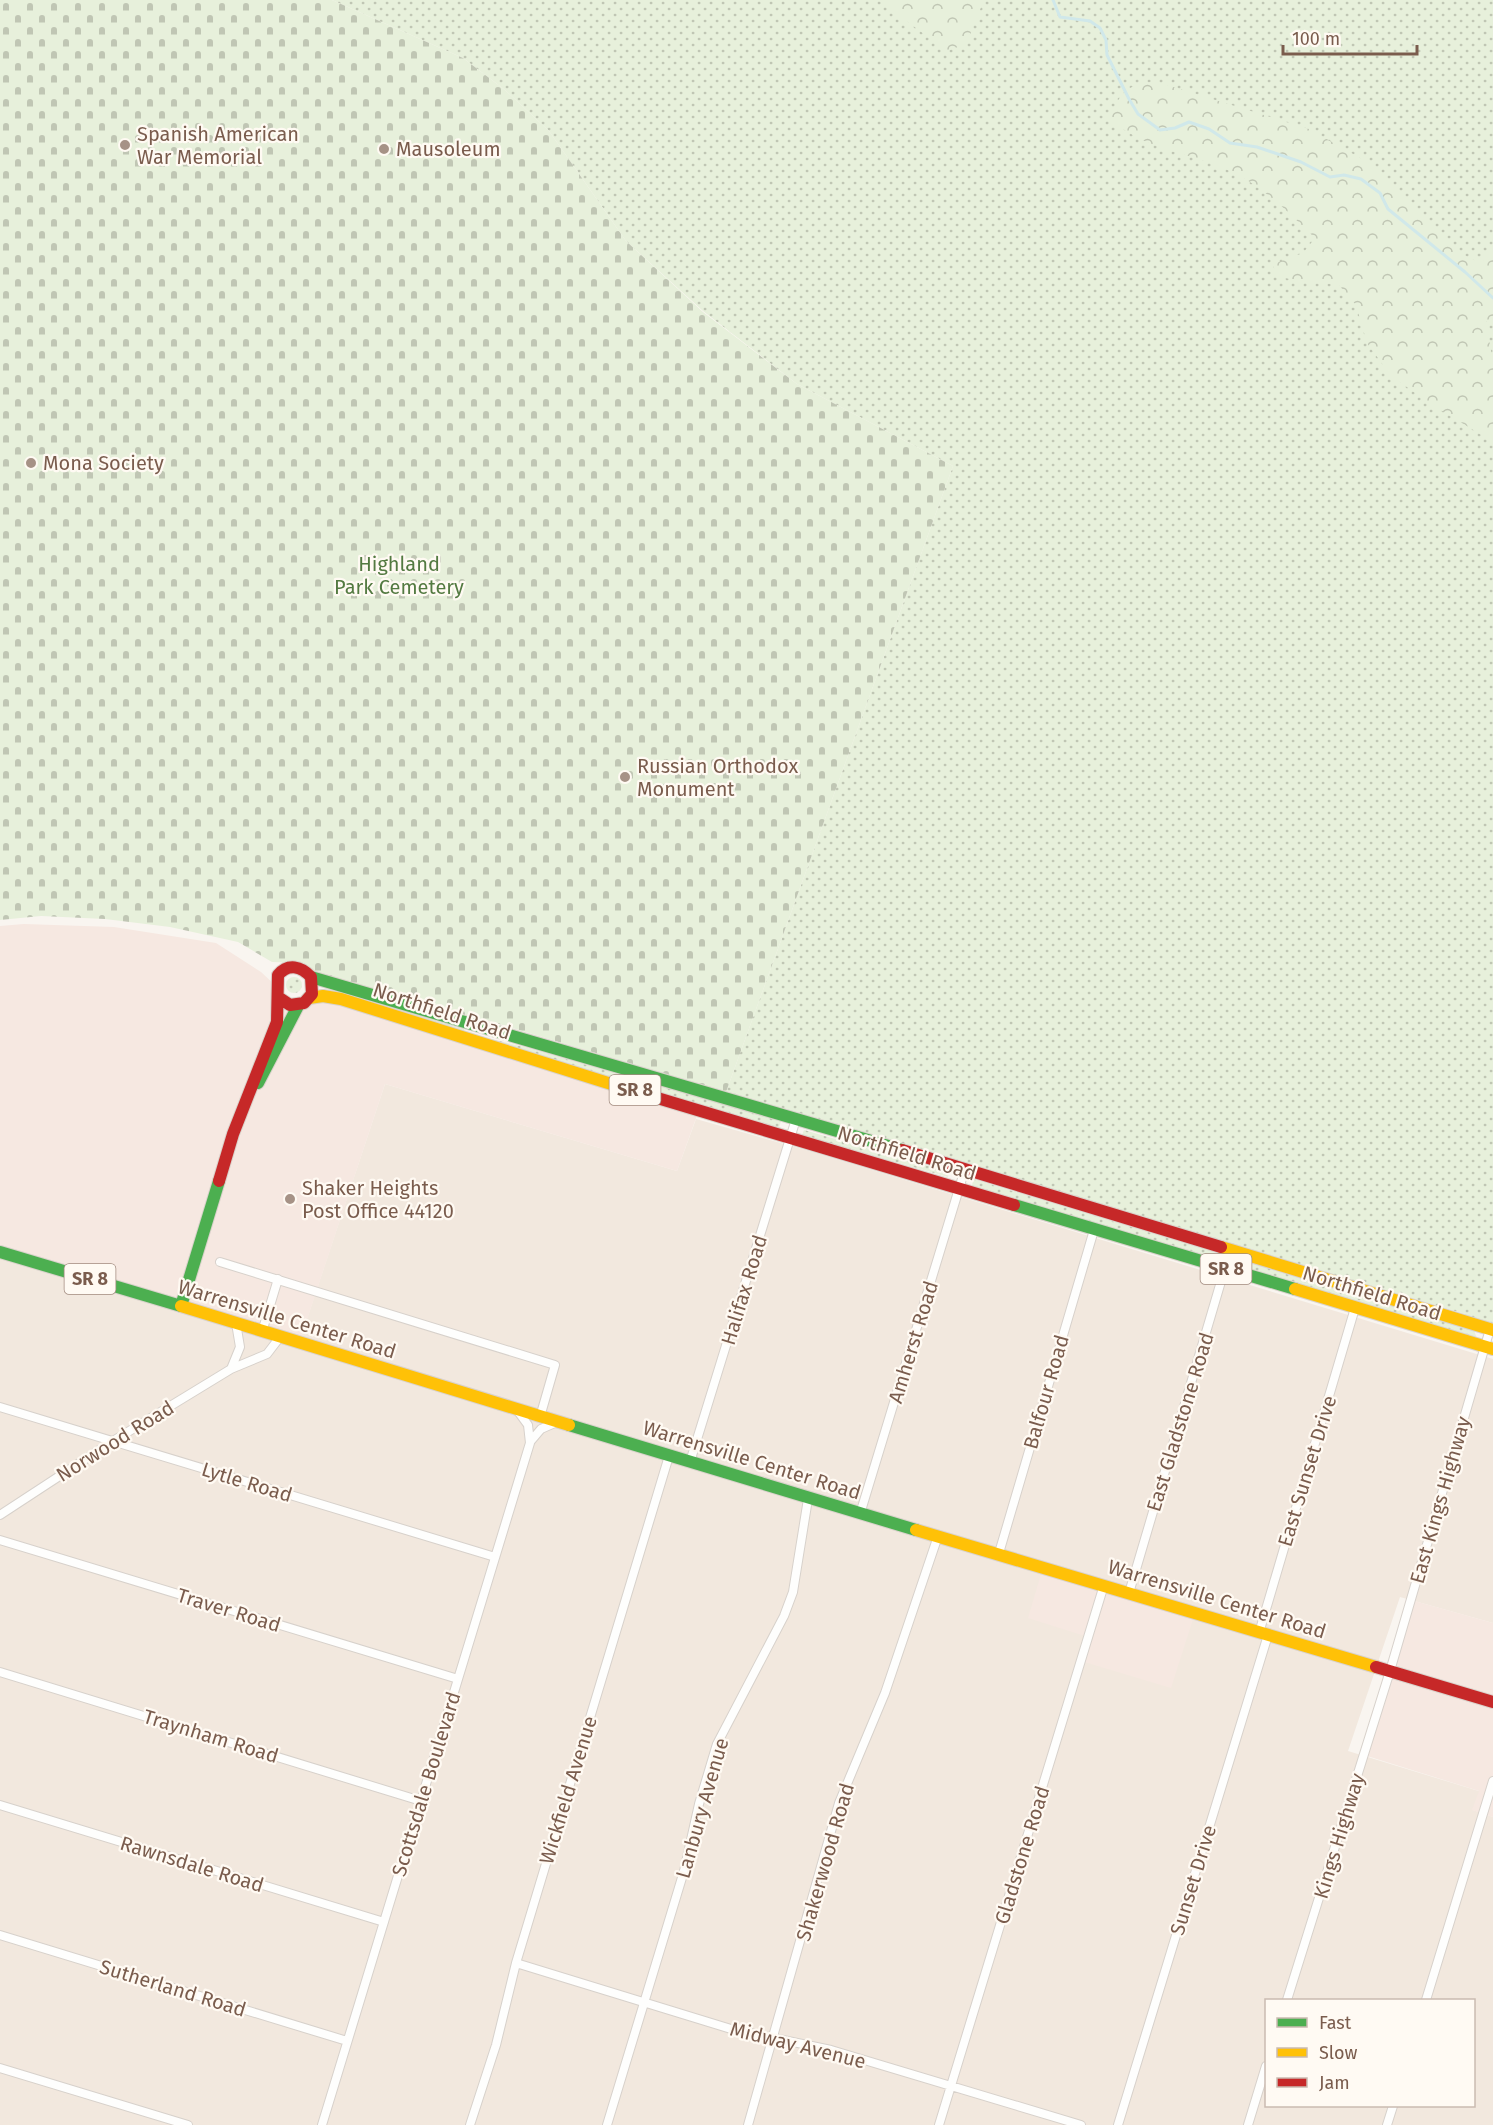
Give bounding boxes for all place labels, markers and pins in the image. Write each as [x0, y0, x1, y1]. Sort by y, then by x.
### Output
place label: Spanish American War Memorial [137, 122, 299, 169]
place label: Mausoleum [396, 137, 501, 161]
marker: Spanish American War Memorial [118, 138, 132, 152]
marker: Mausoleum [377, 142, 391, 156]
place label: Mona Society [43, 451, 164, 475]
marker: Mona Society [24, 456, 38, 470]
place label: Russian Orthodox Monument [637, 754, 798, 801]
marker: Russian Orthodox Monument [618, 770, 632, 784]
place label: Shaker Heights Post Office 44120 [302, 1176, 454, 1223]
marker: Shaker Heights Post Office 44120 [283, 1192, 297, 1206]

